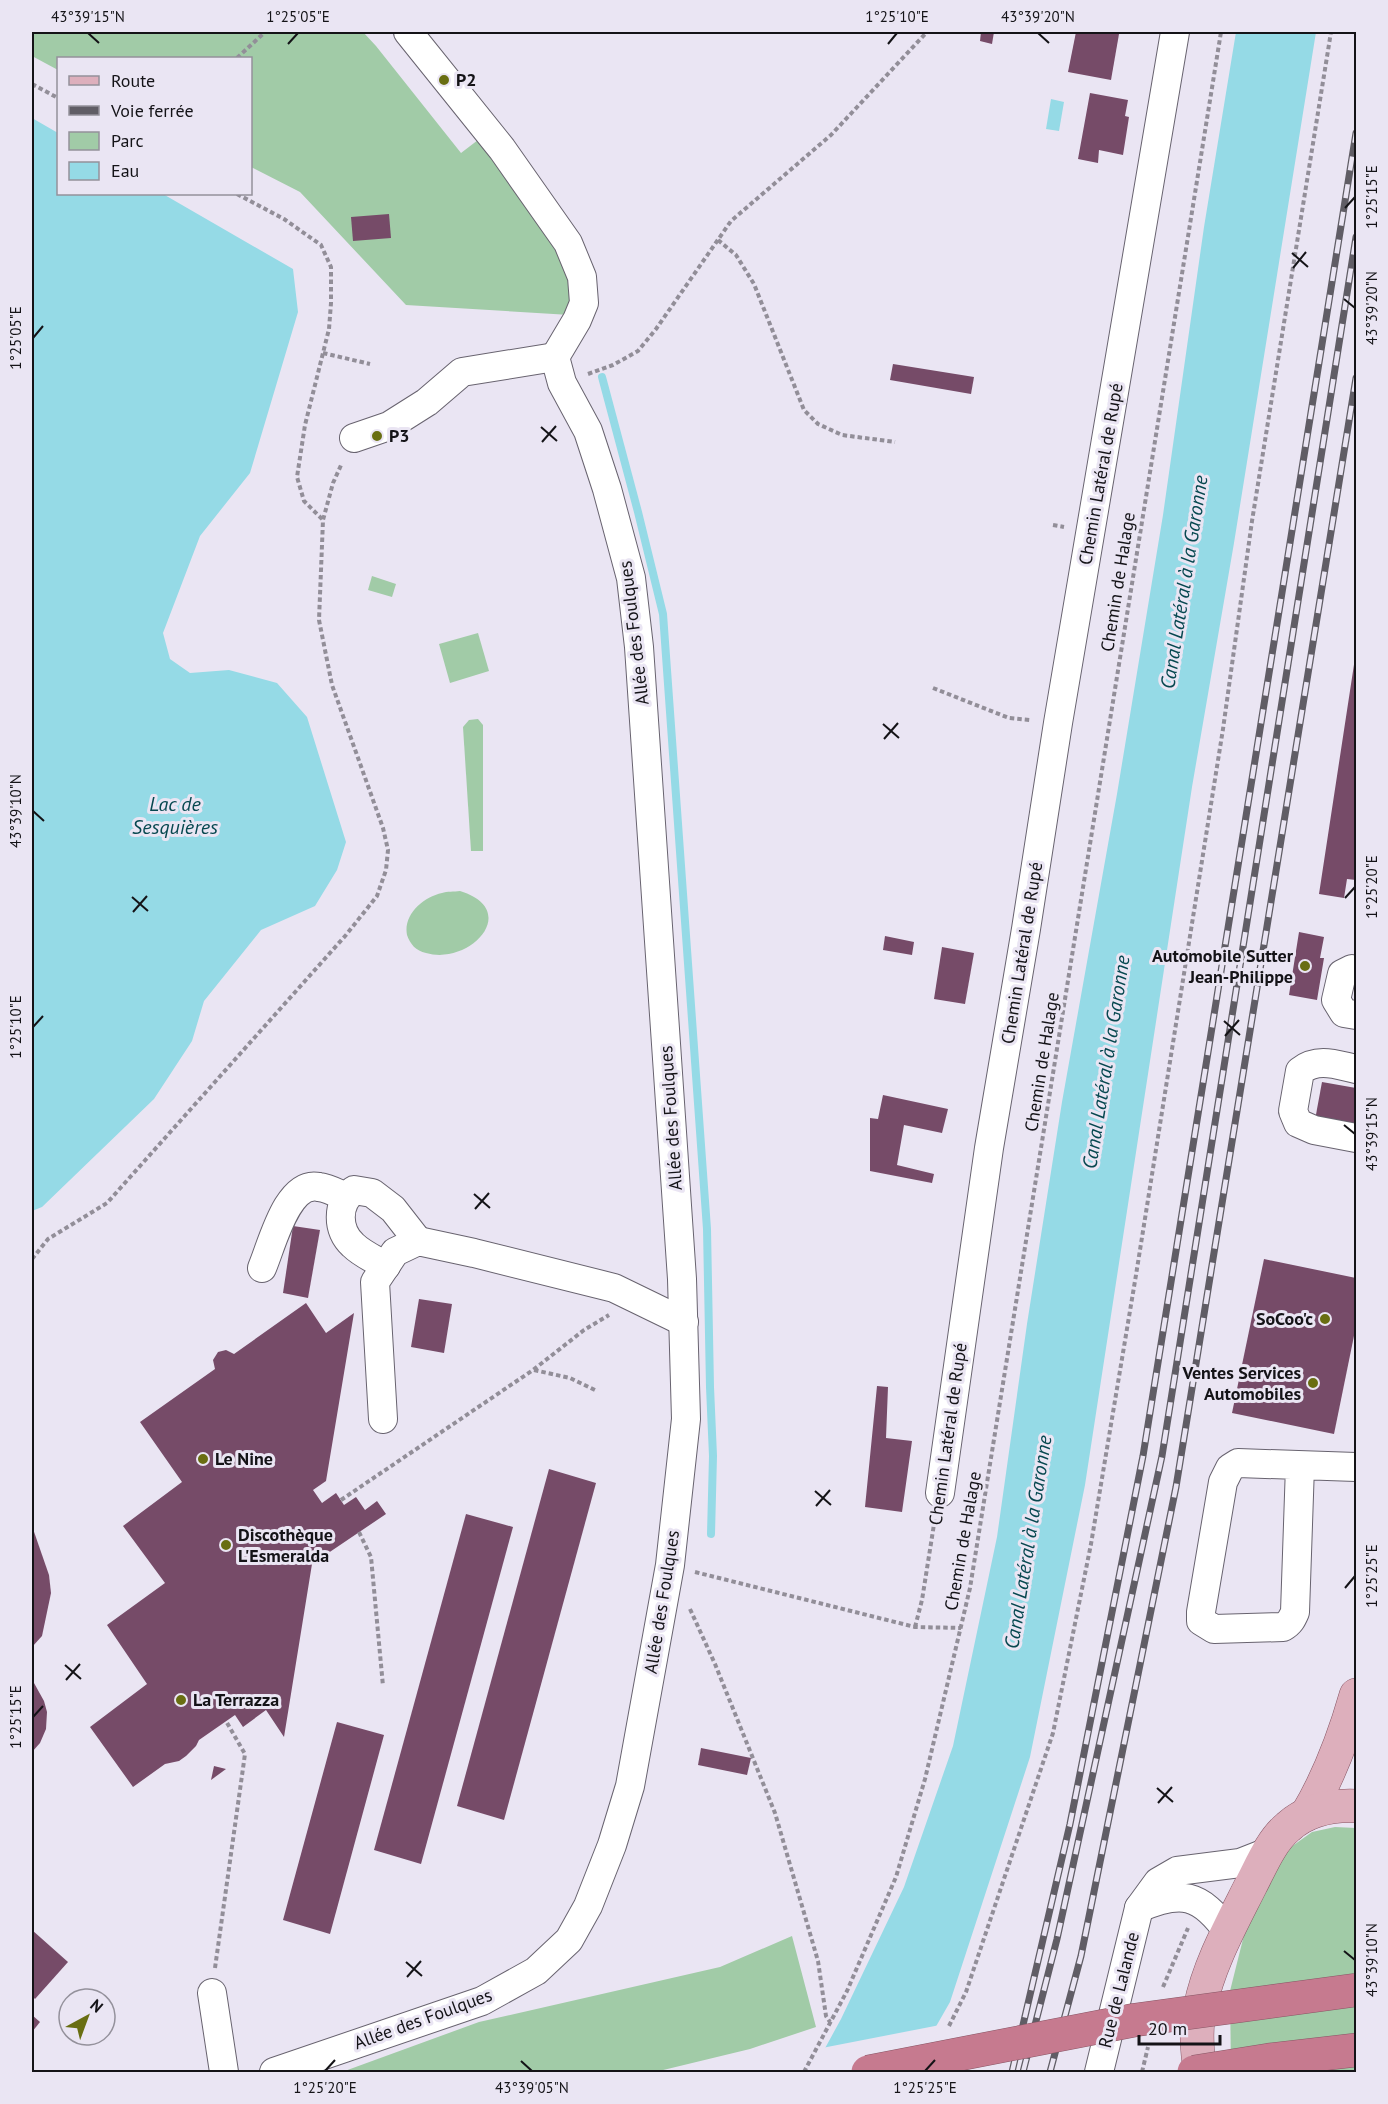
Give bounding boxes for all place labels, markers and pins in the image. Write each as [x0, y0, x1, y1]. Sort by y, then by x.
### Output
place label: P2 [456, 68, 477, 91]
marker: P2 [437, 73, 451, 87]
place label: P3 [389, 424, 410, 447]
marker: P3 [370, 429, 384, 443]
place label: Automobile Sutter Jean-Philippe [1152, 944, 1294, 988]
marker: Automobile Sutter Jean-Philippe [1298, 959, 1312, 973]
place label: SoCoo'c [1256, 1307, 1313, 1330]
marker: SoCoo'c [1318, 1312, 1332, 1326]
place label: Ventes Services Automobiles [1181, 1361, 1301, 1405]
marker: Ventes Services Automobiles [1306, 1376, 1320, 1390]
place label: Le Nine [215, 1447, 273, 1470]
marker: Le Nine [196, 1452, 210, 1466]
place label: Discothèque L'Esmeralda [238, 1523, 333, 1567]
marker: Discothèque L'Esmeralda [219, 1538, 233, 1552]
place label: La Terrazza [193, 1688, 279, 1711]
marker: La Terrazza [174, 1693, 188, 1707]

